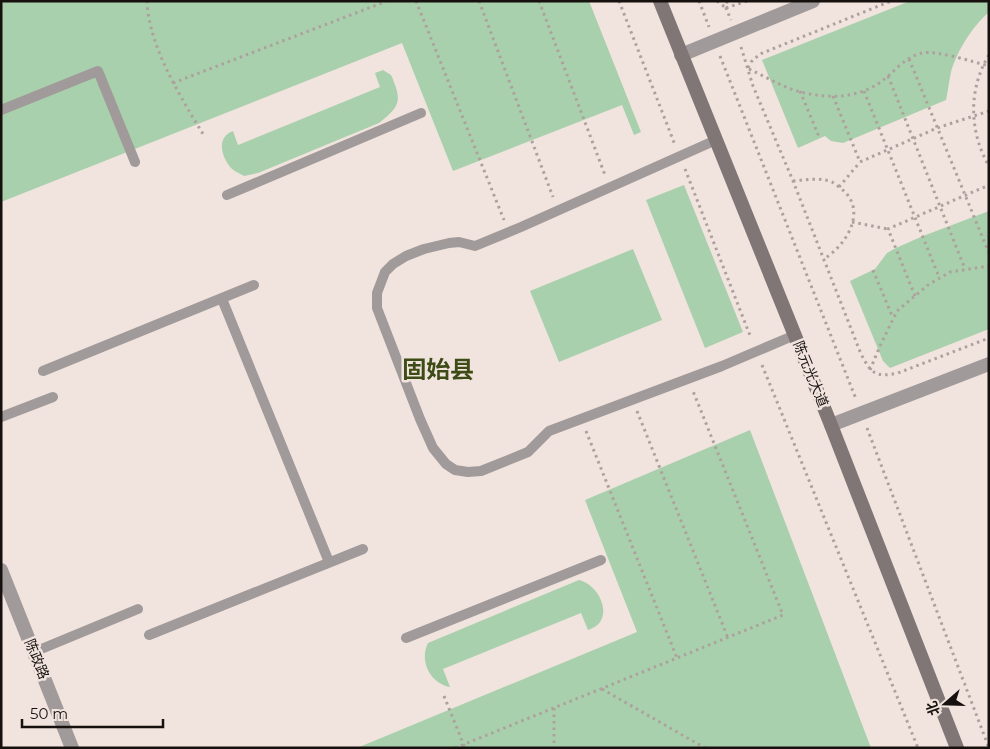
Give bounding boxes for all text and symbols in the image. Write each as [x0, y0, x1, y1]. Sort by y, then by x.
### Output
street label: 陈元光大道 [790, 338, 832, 410]
district label: 固始县 [402, 355, 474, 384]
street label: 陈政路 [21, 636, 53, 682]
north arrow [920, 679, 970, 729]
scale bar [22, 696, 164, 728]
text: 北 [922, 699, 944, 718]
text: 50 m [30, 704, 68, 723]

